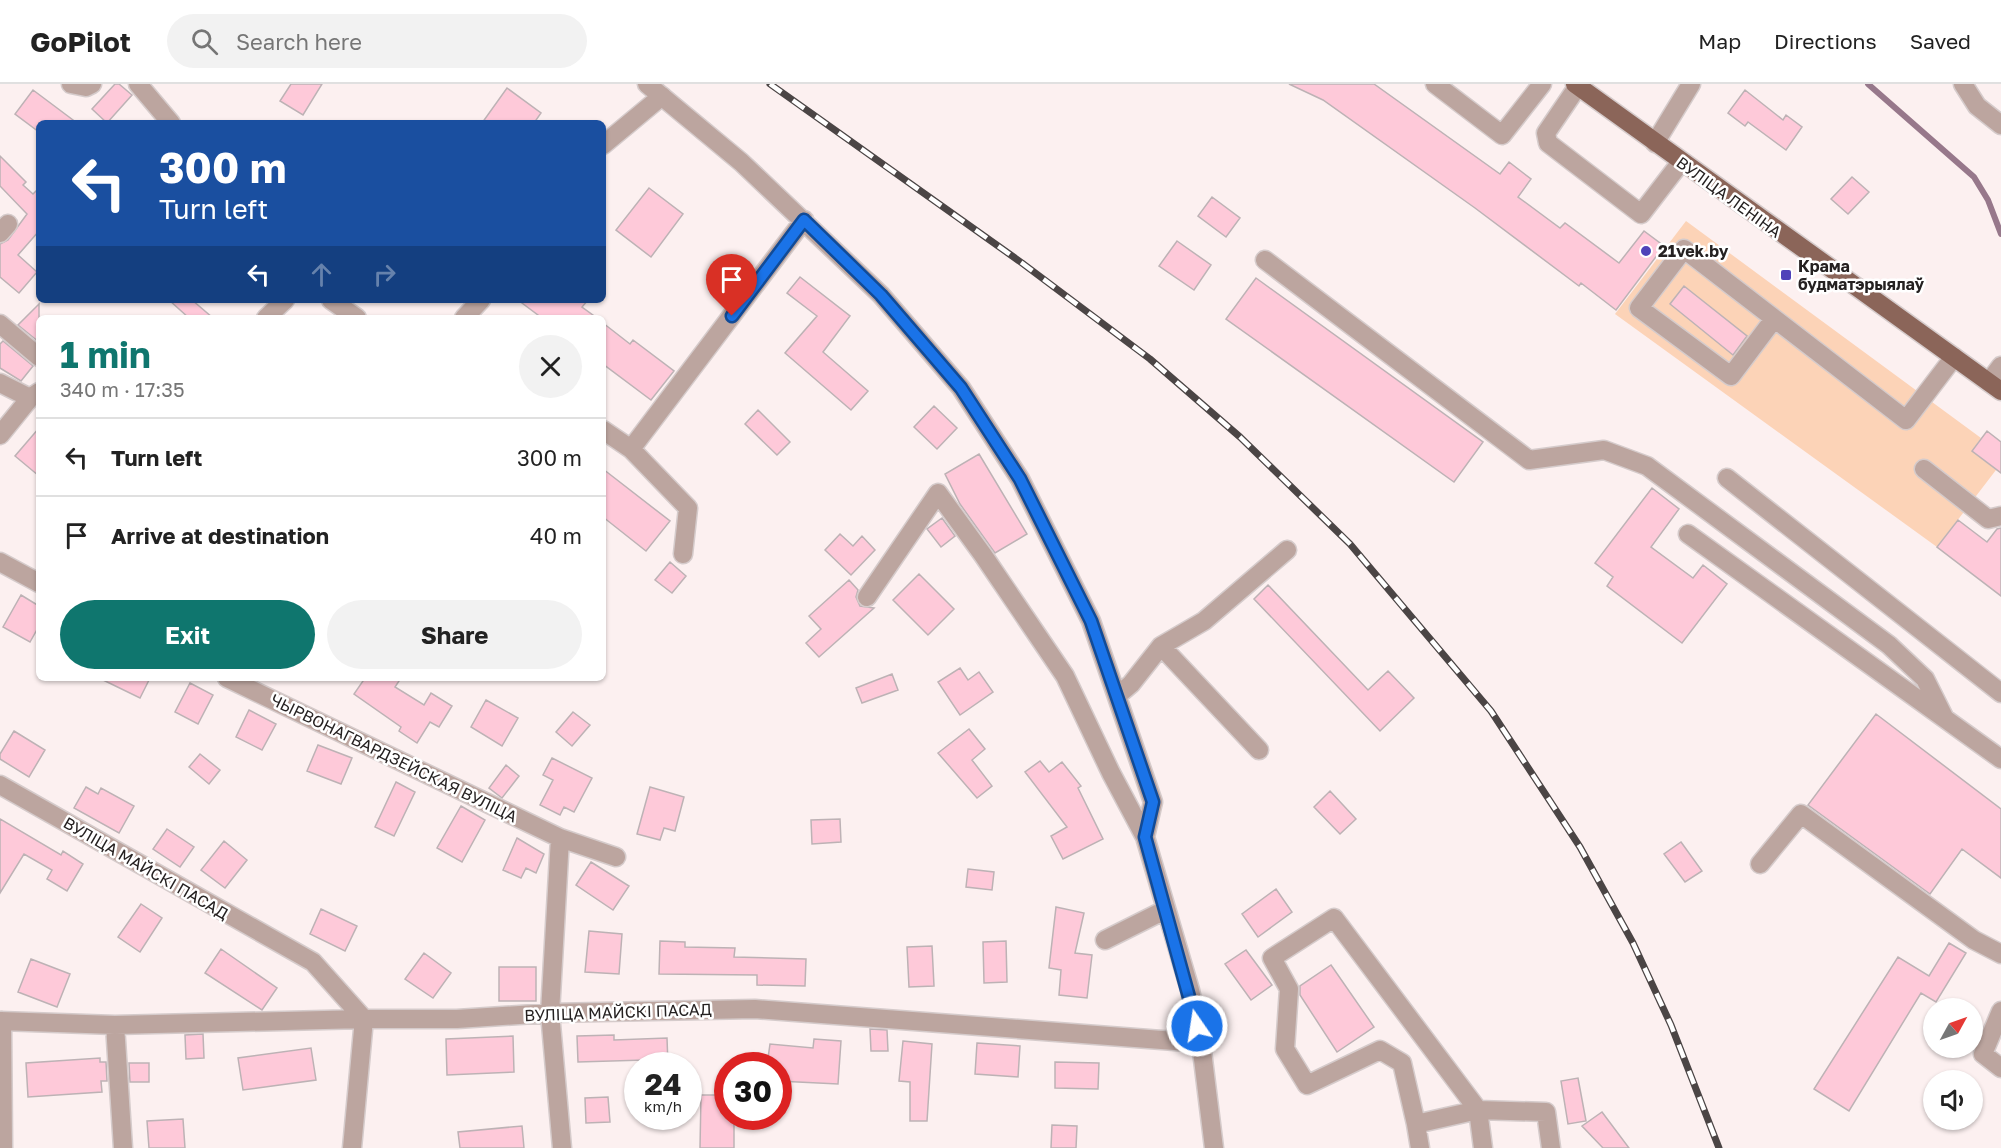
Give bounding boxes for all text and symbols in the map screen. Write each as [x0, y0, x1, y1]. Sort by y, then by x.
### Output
search box [167, 14, 587, 68]
text: GoPilot [30, 25, 131, 58]
icon: search [188, 25, 221, 58]
text: Search here [236, 28, 362, 55]
text: Map [1698, 28, 1741, 54]
text: Directions [1774, 28, 1877, 54]
text: Saved [1910, 28, 1971, 54]
text: 300 m [159, 142, 286, 192]
icon: left [60, 144, 138, 222]
street label: ВУЛІЦА ЛЕНІНА [1673, 152, 1786, 242]
text: Turn left [159, 193, 268, 225]
place label: 21vek.by [1658, 241, 1729, 261]
marker: 21vek.by [1639, 244, 1653, 258]
pin [706, 254, 757, 316]
place label: Крама будматэрыялаў [1798, 256, 1924, 294]
icon: left [242, 258, 275, 291]
icon: ahead [305, 258, 338, 291]
icon: right [368, 258, 401, 291]
icon: arrive [715, 263, 748, 296]
marker: Крама будматэрыялаў [1779, 268, 1793, 282]
text: 1 min [60, 333, 151, 376]
button: close [519, 335, 582, 398]
text: 340 m · 17:35 [60, 377, 185, 401]
icon: left [60, 441, 93, 474]
text: Turn left [111, 444, 202, 471]
text: 300 m [517, 444, 582, 471]
icon: arrive [60, 519, 93, 552]
text: Arrive at destination [111, 522, 329, 549]
text: 40 m [530, 522, 582, 549]
button: Exit [60, 600, 315, 669]
button: Share [327, 600, 582, 669]
street label: ЧЫРВОНАГВАРДЗЕЙСКАЯ ВУЛІЦА [267, 689, 521, 827]
street label: ВУЛІЦА МАЙСКІ ПАСАД [60, 813, 232, 924]
position arrow [1165, 994, 1229, 1058]
north arrow [1923, 998, 1983, 1058]
map controls [1923, 998, 1983, 1130]
street label: ВУЛІЦА МАЙСКІ ПАСАД [524, 999, 712, 1025]
speed limit sign: 30 [714, 1052, 792, 1130]
text: 24 [644, 1066, 682, 1102]
button: sound [1923, 1070, 1983, 1130]
text: km/h [644, 1097, 682, 1115]

